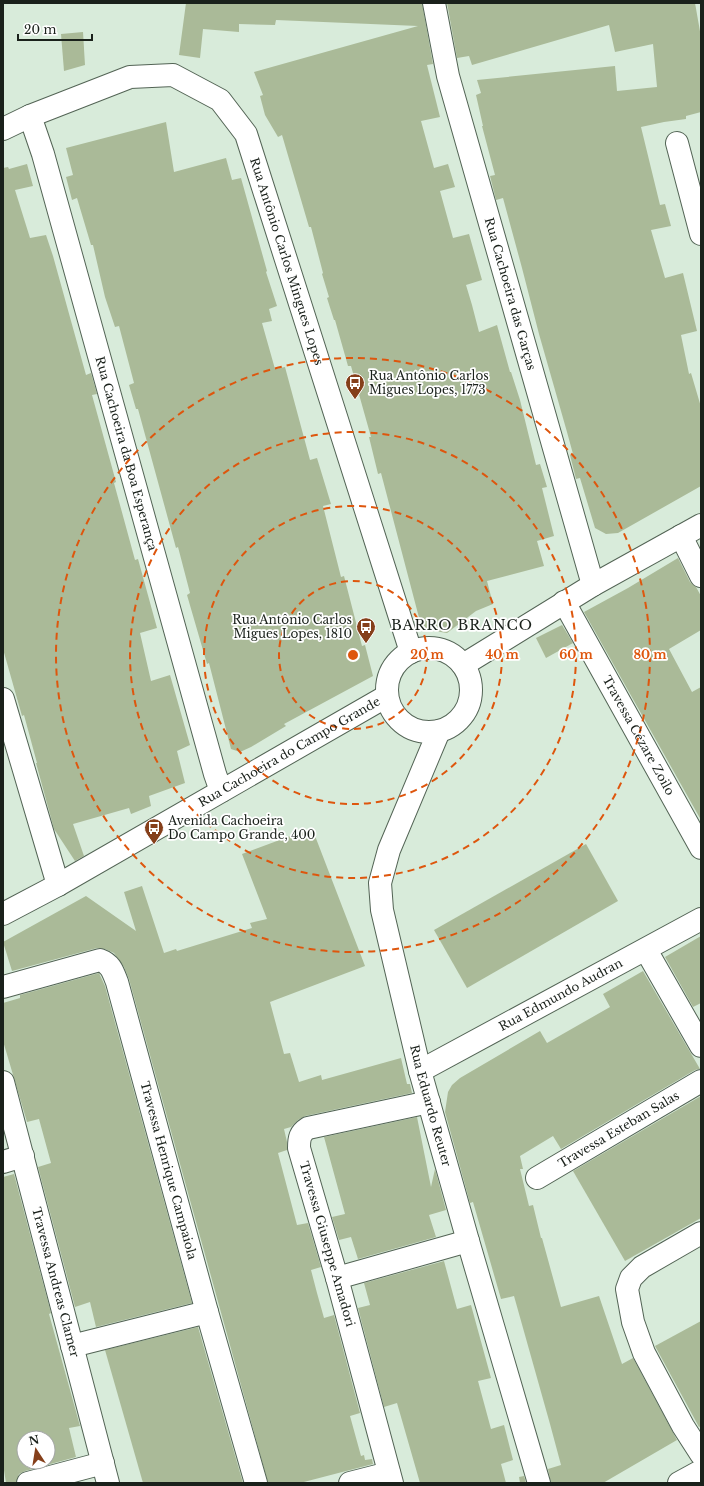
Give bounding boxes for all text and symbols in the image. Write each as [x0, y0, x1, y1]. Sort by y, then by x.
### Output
scale bar [18, 16, 92, 42]
text: 20 m [24, 22, 56, 37]
street label: Rua Antônio Carlos Mingues Lopes [247, 156, 327, 367]
street label: Rua Cachoeira das Garças [482, 216, 539, 372]
street label: Rua Cachoeira da Boa Esperança [92, 354, 161, 553]
place label: Rua Antônio Carlos Migues Lopes, 1773 [369, 368, 489, 397]
bus stop icon: Rua Antônio Carlos Migues Lopes, 1773 [344, 372, 366, 400]
place label: Rua Antônio Carlos Migues Lopes, 1810 [232, 612, 352, 641]
bus stop icon: Rua Antônio Carlos Migues Lopes, 1810 [355, 616, 377, 644]
district label: BARRO BRANCO [391, 616, 533, 634]
text: 20 m [410, 647, 444, 662]
text: 40 m [485, 647, 519, 662]
text: 60 m [559, 647, 594, 662]
text: 80 m [633, 647, 667, 662]
centre of rings [346, 648, 360, 662]
street label: Travessa Cézare Zoilo [600, 673, 678, 798]
street label: Rua Cachoeira do Campo Grande [196, 693, 383, 810]
place label: Avenida Cachoeira Do Campo Grande, 400 [167, 813, 315, 842]
bus stop icon: Avenida Cachoeira Do Campo Grande, 400 [143, 817, 165, 845]
street label: Rua Edmundo Audran [496, 955, 625, 1034]
street label: Rua Eduardo Reuter [407, 1043, 455, 1168]
street label: Travessa Henrique Campaiola [137, 1079, 200, 1262]
street label: Travessa Esteban Salas [555, 1088, 682, 1171]
street label: Travessa Giuseppe Amadori [297, 1159, 358, 1328]
street label: Travessa Andreas Clamer [29, 1205, 83, 1359]
north arrow [16, 1430, 56, 1470]
text: N [27, 1432, 41, 1448]

